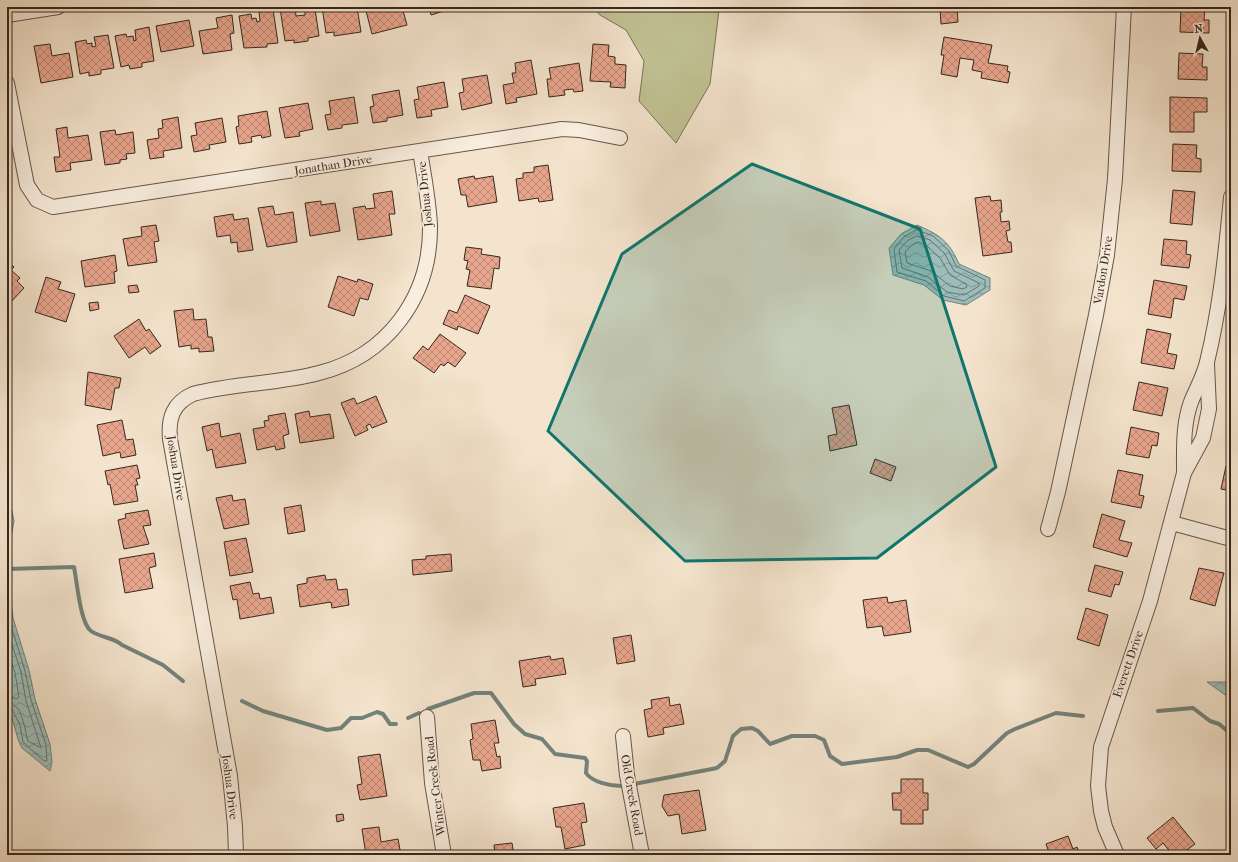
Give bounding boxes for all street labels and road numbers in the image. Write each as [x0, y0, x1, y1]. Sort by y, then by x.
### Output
street label: Jonathan Drive [292, 152, 373, 178]
street label: Joshua Drive [415, 161, 435, 228]
street label: Vardon Drive [1091, 235, 1115, 306]
street label: Joshua Drive [164, 434, 188, 502]
street label: Everett Drive [1110, 628, 1146, 699]
street label: Winter Creek Road [422, 735, 448, 838]
street label: Joshua Drive [219, 753, 241, 820]
street label: Old Creek Road [618, 753, 646, 837]

